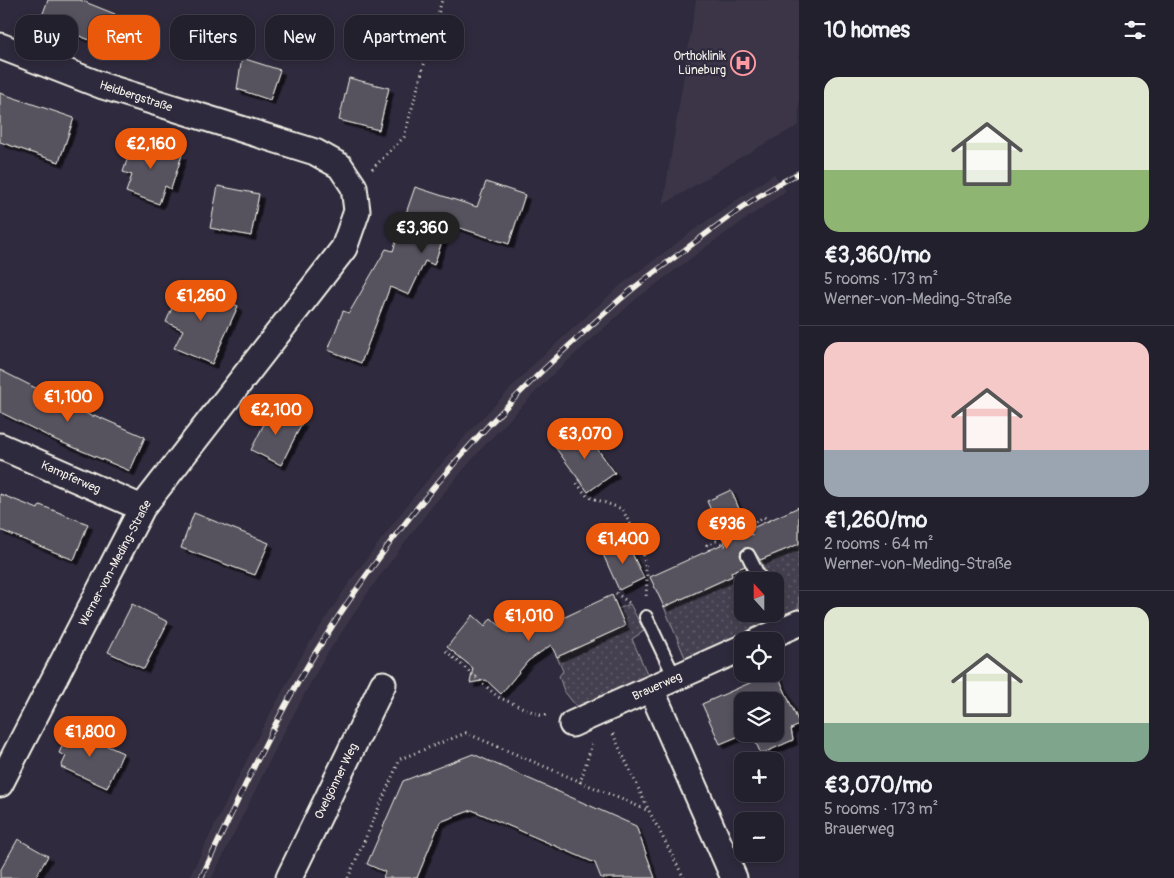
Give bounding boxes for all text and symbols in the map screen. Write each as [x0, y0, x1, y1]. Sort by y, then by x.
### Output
chip: Buy [15, 15, 78, 60]
chip: Rent [88, 15, 160, 60]
chip: Filters [170, 15, 255, 60]
chip: New [265, 15, 334, 60]
chip: Apartment [344, 15, 464, 60]
icon: filters [1121, 16, 1149, 44]
text: 10 homes [824, 17, 910, 44]
place label: Orthoklinik Lüneburg [673, 49, 726, 78]
hospital icon: Orthoklinik Lüneburg [730, 50, 756, 76]
street label: Heidbergstraße [98, 78, 174, 115]
icon: home [942, 109, 1032, 199]
pin: €2,160 [110, 128, 192, 170]
text: €2,160 [126, 134, 176, 154]
pin: €3,360 [381, 212, 463, 254]
text: €3,360 [396, 218, 448, 238]
text: €3,360/mo [824, 242, 931, 269]
text: 5 rooms · 173 m² [824, 269, 938, 289]
pin: €1,260 [160, 280, 242, 322]
text: €1,260 [176, 286, 226, 306]
text: Werner-von-Meding-Straße [824, 289, 1012, 309]
icon: home [942, 375, 1032, 465]
pin: €1,100 [27, 380, 109, 423]
text: €1,100 [44, 387, 93, 407]
pin: €2,100 [235, 394, 317, 436]
text: €2,100 [250, 400, 302, 420]
pin: €3,070 [544, 418, 626, 460]
text: €3,070 [558, 424, 612, 444]
street label: Kampferweg [39, 458, 103, 497]
street label: Werner-von-Meding-Straße [76, 498, 155, 629]
text: €1,260/mo [824, 507, 927, 534]
pin: €936 [697, 508, 757, 550]
text: €936 [708, 514, 746, 534]
pin: €1,400 [582, 522, 664, 565]
text: €1,400 [597, 529, 649, 549]
text: 2 rooms · 64 m² [824, 534, 934, 554]
text: Werner-von-Meding-Straße [824, 554, 1012, 574]
north arrow [734, 572, 784, 622]
map controls [734, 572, 784, 862]
pin: €1,010 [488, 600, 570, 642]
text: €1,010 [505, 606, 554, 626]
button: locate [734, 632, 784, 682]
icon: home [942, 640, 1032, 730]
street label: Brauerweg [630, 669, 684, 704]
button: layers [734, 692, 784, 742]
pin: €1,800 [49, 716, 131, 758]
text: €1,800 [65, 722, 115, 742]
street label: Ovelgönner Weg [312, 741, 361, 822]
button: + [734, 752, 784, 802]
text: €3,070/mo [824, 772, 932, 799]
text: 5 rooms · 173 m² [824, 799, 938, 819]
button: − [734, 812, 784, 862]
text: Brauerweg [824, 819, 894, 839]

